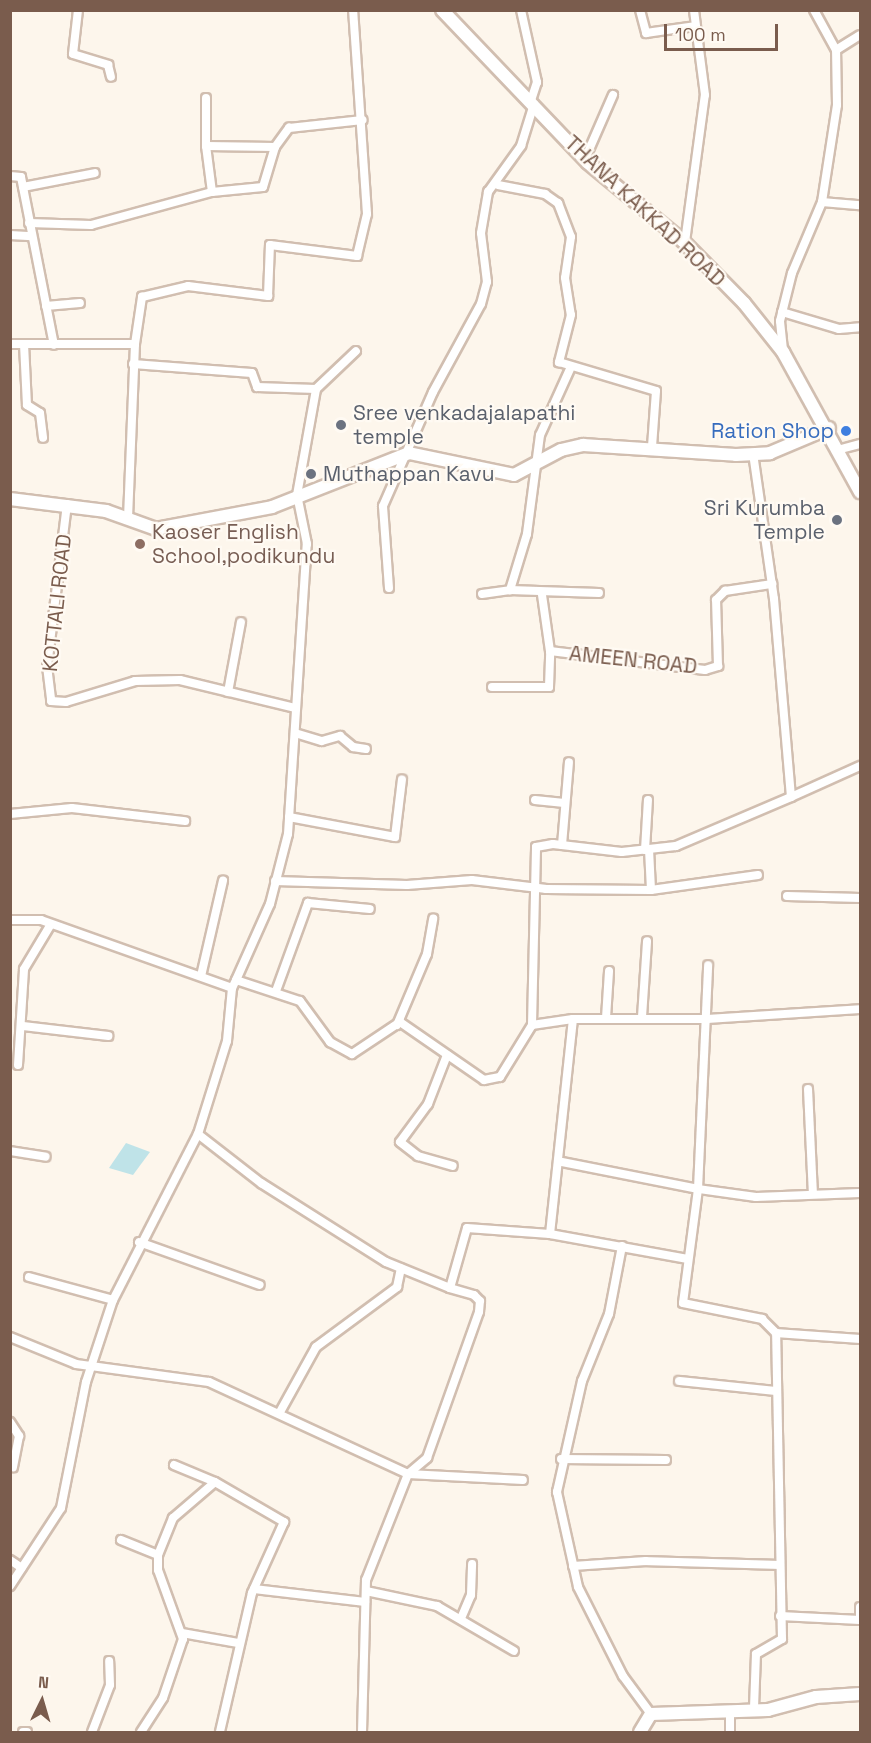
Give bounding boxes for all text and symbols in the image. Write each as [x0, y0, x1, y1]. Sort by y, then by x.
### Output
scale bar [667, 12, 781, 50]
text: 100 m [675, 23, 726, 46]
street label: THANA KAKKAD ROAD [559, 130, 731, 292]
place label: Sree venkadajalapathi temple [353, 400, 575, 450]
marker: Sree venkadajalapathi temple [334, 418, 348, 432]
place label: Ration Shop [711, 418, 834, 444]
marker: Ration Shop [839, 424, 853, 438]
place label: Muthappan Kavu [323, 461, 495, 487]
marker: Muthappan Kavu [304, 467, 318, 481]
place label: Sri Kurumba Temple [704, 495, 825, 545]
marker: Sri Kurumba Temple [830, 513, 844, 527]
place label: Kaoser English School,podikundu [152, 519, 335, 569]
street label: KOTTALI ROAD [37, 533, 77, 673]
marker: Kaoser English School,podikundu [133, 537, 147, 551]
street label: AMEEN ROAD [568, 641, 698, 679]
north arrow [12, 1671, 72, 1731]
text: N [37, 1672, 50, 1693]

